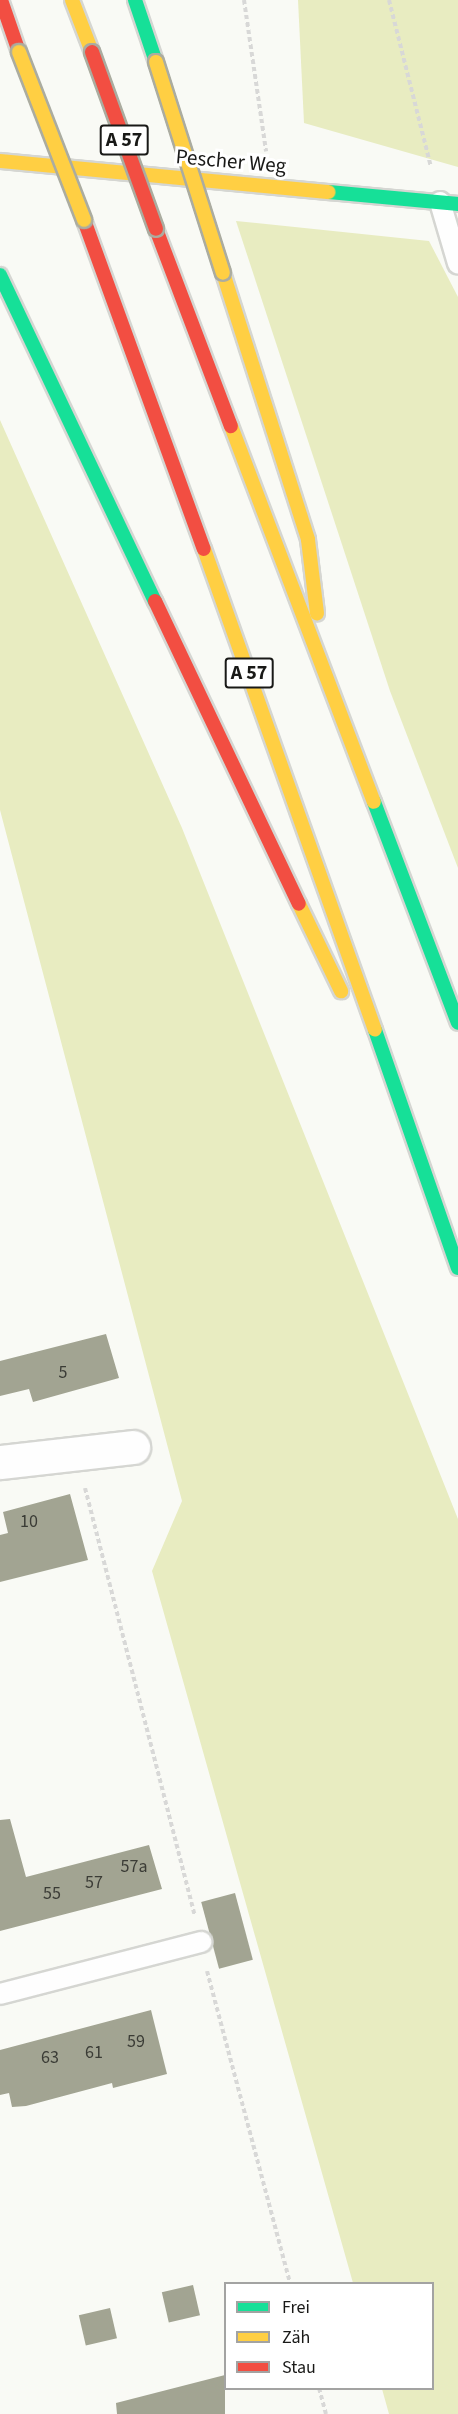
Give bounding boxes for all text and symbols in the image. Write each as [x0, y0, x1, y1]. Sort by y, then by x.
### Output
road number: A 57 [98, 123, 150, 157]
street label: Pescher Weg [175, 144, 287, 178]
road number: A 57 [224, 656, 274, 690]
house number: 5 [59, 1362, 67, 1384]
house number: 10 [20, 1511, 38, 1533]
house number: 57a [121, 1856, 147, 1878]
house number: 57 [85, 1872, 103, 1894]
house number: 55 [43, 1883, 61, 1905]
house number: 59 [127, 2031, 145, 2053]
house number: 61 [85, 2042, 103, 2064]
house number: 63 [41, 2047, 59, 2069]
legend [224, 2282, 434, 2390]
text: Frei [282, 2295, 310, 2320]
text: Zäh [282, 2325, 310, 2350]
text: Stau [282, 2355, 316, 2380]

